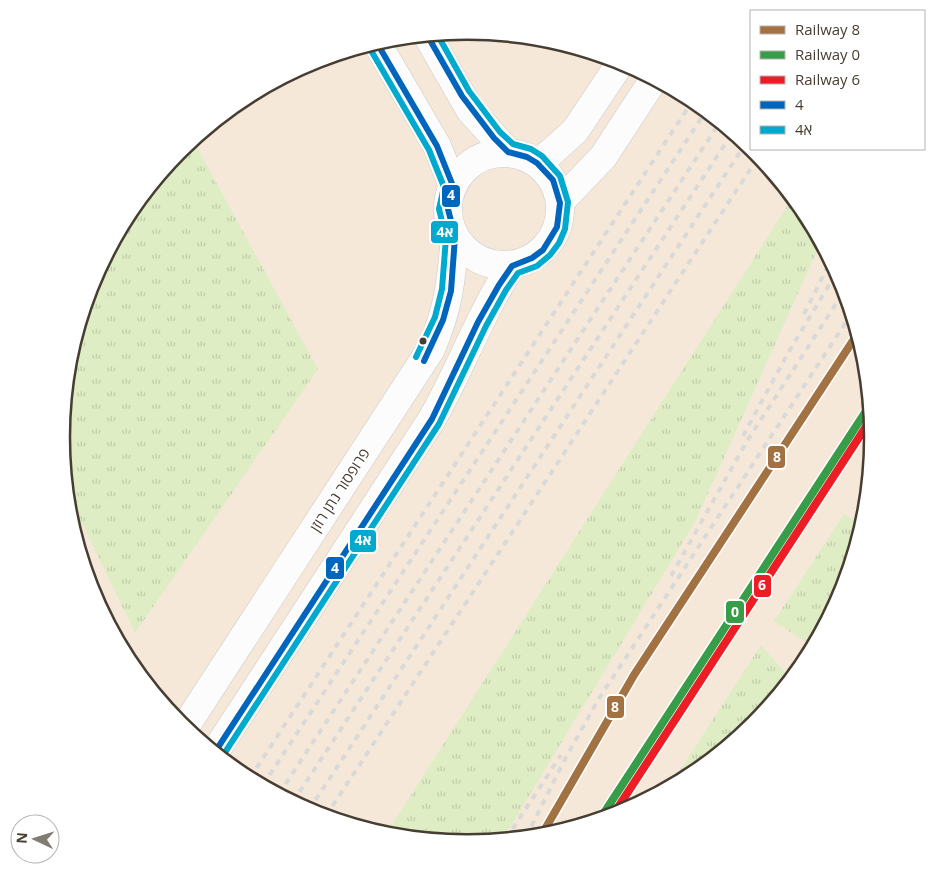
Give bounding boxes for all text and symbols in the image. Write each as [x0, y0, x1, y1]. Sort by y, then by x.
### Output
legend [750, 10, 925, 150]
text: Railway 8 [795, 19, 860, 39]
text: Railway 0 [795, 44, 860, 64]
text: Railway 6 [795, 69, 860, 89]
text: 4 [795, 94, 804, 114]
text: 4א [795, 119, 812, 139]
line badge: 4 [441, 184, 461, 208]
text: 4 [447, 185, 455, 204]
line badge: 4א [430, 220, 459, 244]
text: 4א [436, 222, 454, 241]
unlabelled marker [418, 336, 428, 346]
street label: פרופסור נתן רוזן [305, 444, 374, 535]
line badge: 8 [767, 445, 786, 469]
text: 8 [773, 447, 781, 466]
line badge: 4א [349, 529, 377, 553]
text: 4א [354, 530, 372, 549]
line badge: 4 [325, 556, 345, 580]
text: 4 [331, 558, 339, 577]
line badge: 6 [753, 574, 772, 598]
text: 6 [758, 575, 766, 594]
line badge: 0 [725, 600, 745, 624]
text: 0 [731, 602, 739, 621]
line badge: 8 [606, 695, 625, 719]
text: 8 [611, 697, 619, 716]
north arrow [10, 814, 60, 864]
text: N [12, 832, 31, 844]

